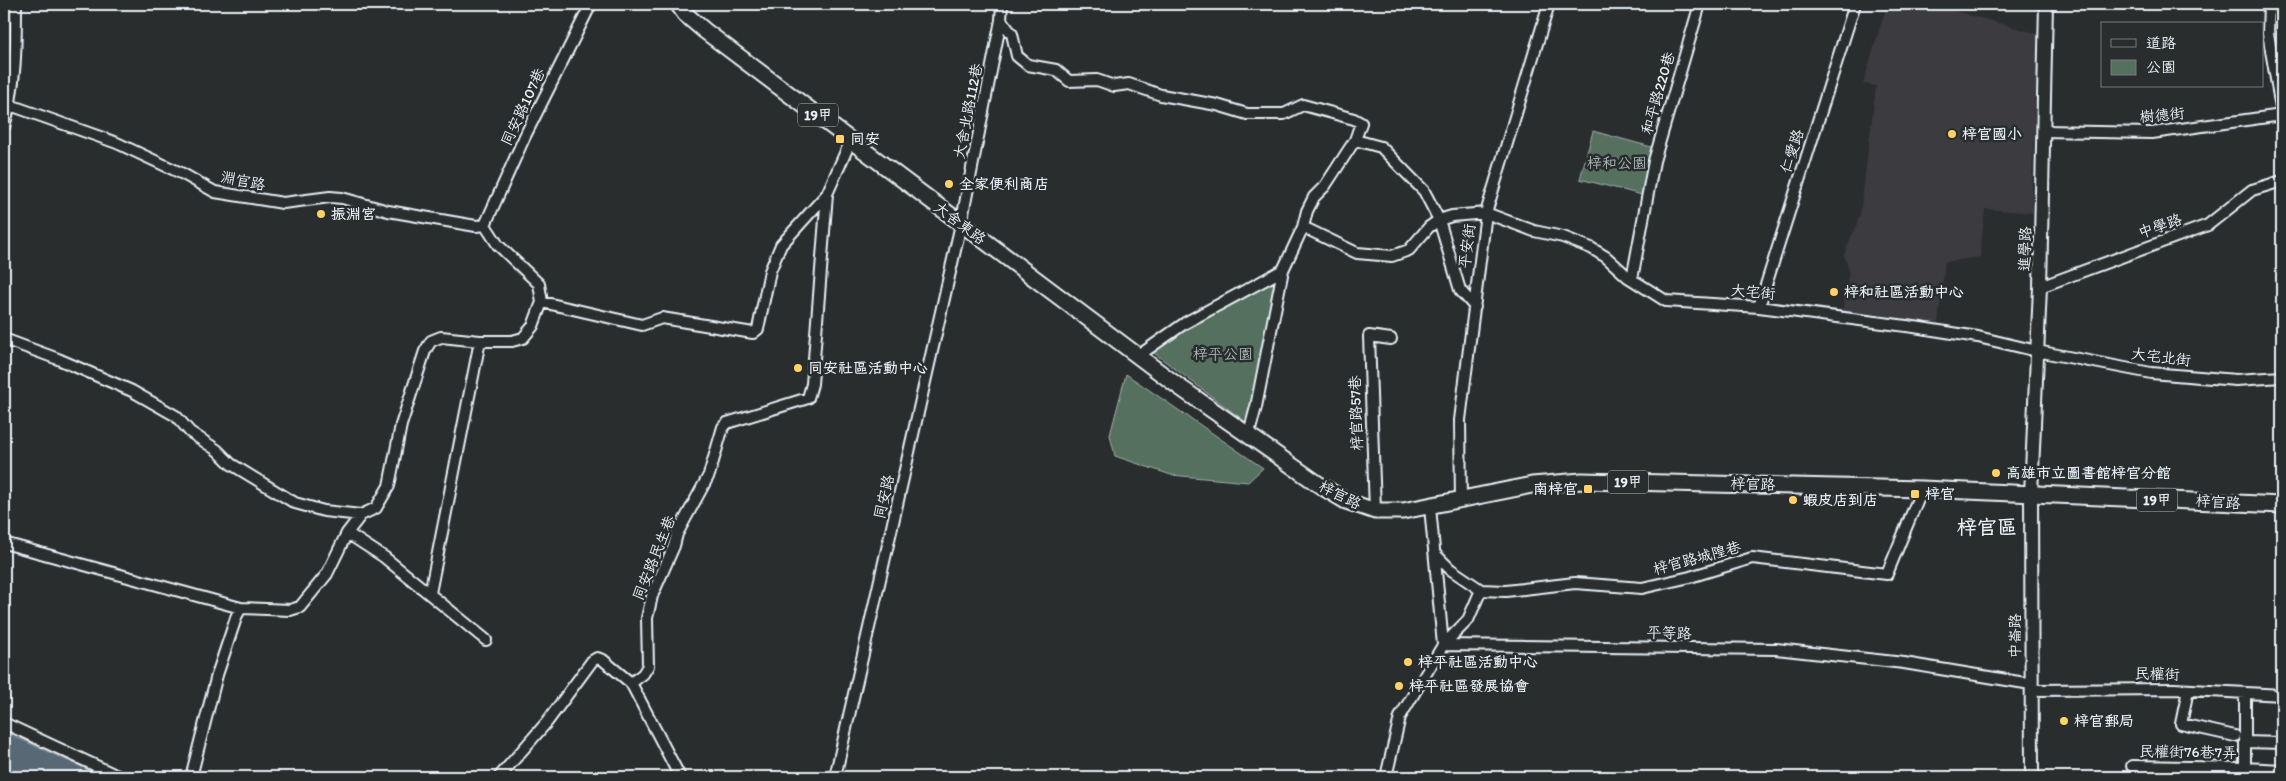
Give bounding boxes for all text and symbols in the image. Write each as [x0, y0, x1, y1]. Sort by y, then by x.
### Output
legend [2101, 22, 2264, 88]
text: 道路 [2146, 34, 2176, 52]
street label: 和平路220巷 [1638, 50, 1678, 136]
text: 公園 [2146, 58, 2176, 76]
street label: 大舍北路112巷 [950, 62, 986, 160]
street label: 同安路107巷 [497, 65, 549, 149]
road number: 19甲 [798, 104, 838, 126]
street label: 樹德街 [2139, 104, 2185, 126]
place label: 梓官國小 [1962, 125, 2022, 143]
street label: 仁愛路 [1776, 127, 1808, 175]
marker: 梓官國小 [1946, 128, 1958, 140]
place label: 同安 [850, 130, 880, 148]
marker: 同安 [834, 133, 846, 145]
park label: 梓和公園 [1587, 154, 1647, 172]
street label: 淵官路 [219, 168, 267, 194]
place label: 全家便利商店 [959, 175, 1049, 193]
marker: 全家便利商店 [943, 178, 955, 190]
street label: 大舍東路 [931, 198, 989, 248]
place label: 振淵宮 [331, 205, 376, 223]
marker: 振淵宮 [315, 208, 327, 220]
street label: 中學路 [2136, 210, 2184, 242]
street label: 平安街 [1455, 223, 1479, 269]
street label: 進學路 [2016, 226, 2034, 272]
street label: 大宅街 [1730, 281, 1776, 303]
place label: 梓和社區活動中心 [1844, 283, 1964, 301]
marker: 梓和社區活動中心 [1828, 286, 1840, 298]
street label: 大宅北街 [2130, 344, 2192, 370]
park label: 梓平公園 [1193, 345, 1253, 363]
place label: 同安社區活動中心 [808, 359, 928, 377]
marker: 同安社區活動中心 [792, 362, 804, 374]
street label: 梓官路57巷 [1346, 375, 1366, 451]
place label: 高雄市立圖書館梓官分館 [2006, 464, 2171, 482]
marker: 高雄市立圖書館梓官分館 [1990, 467, 2002, 479]
road number: 19甲 [1608, 471, 1648, 494]
street label: 同安路 [870, 473, 898, 521]
street label: 梓官路 [1730, 474, 1776, 494]
street label: 梓官路 [1316, 477, 1364, 513]
place label: 南梓官 [1533, 480, 1578, 498]
marker: 南梓官 [1582, 483, 1594, 495]
place label: 梓官 [1925, 485, 1955, 503]
marker: 梓官 [1909, 488, 1921, 500]
road number: 19甲 [2137, 488, 2177, 512]
place label: 蝦皮店到店 [1803, 491, 1878, 509]
street label: 梓官路 [2195, 491, 2241, 513]
marker: 蝦皮店到店 [1787, 494, 1799, 506]
street label: 同安路民生巷 [629, 513, 679, 603]
district label: 梓官區 [1957, 515, 2017, 539]
street label: 梓官路城隍巷 [1651, 538, 1743, 578]
street label: 中崙路 [2006, 613, 2024, 659]
street label: 平等路 [1646, 624, 1692, 642]
place label: 梓平社區活動中心 [1418, 653, 1538, 671]
marker: 梓平社區活動中心 [1402, 656, 1414, 668]
street label: 民權街 [2134, 665, 2180, 683]
place label: 梓平社區發展協會 [1409, 677, 1529, 695]
marker: 梓平社區發展協會 [1393, 680, 1405, 692]
place label: 梓官郵局 [2074, 712, 2134, 730]
marker: 梓官郵局 [2058, 715, 2070, 727]
street label: 民權街76巷7弄 [2139, 742, 2237, 762]

